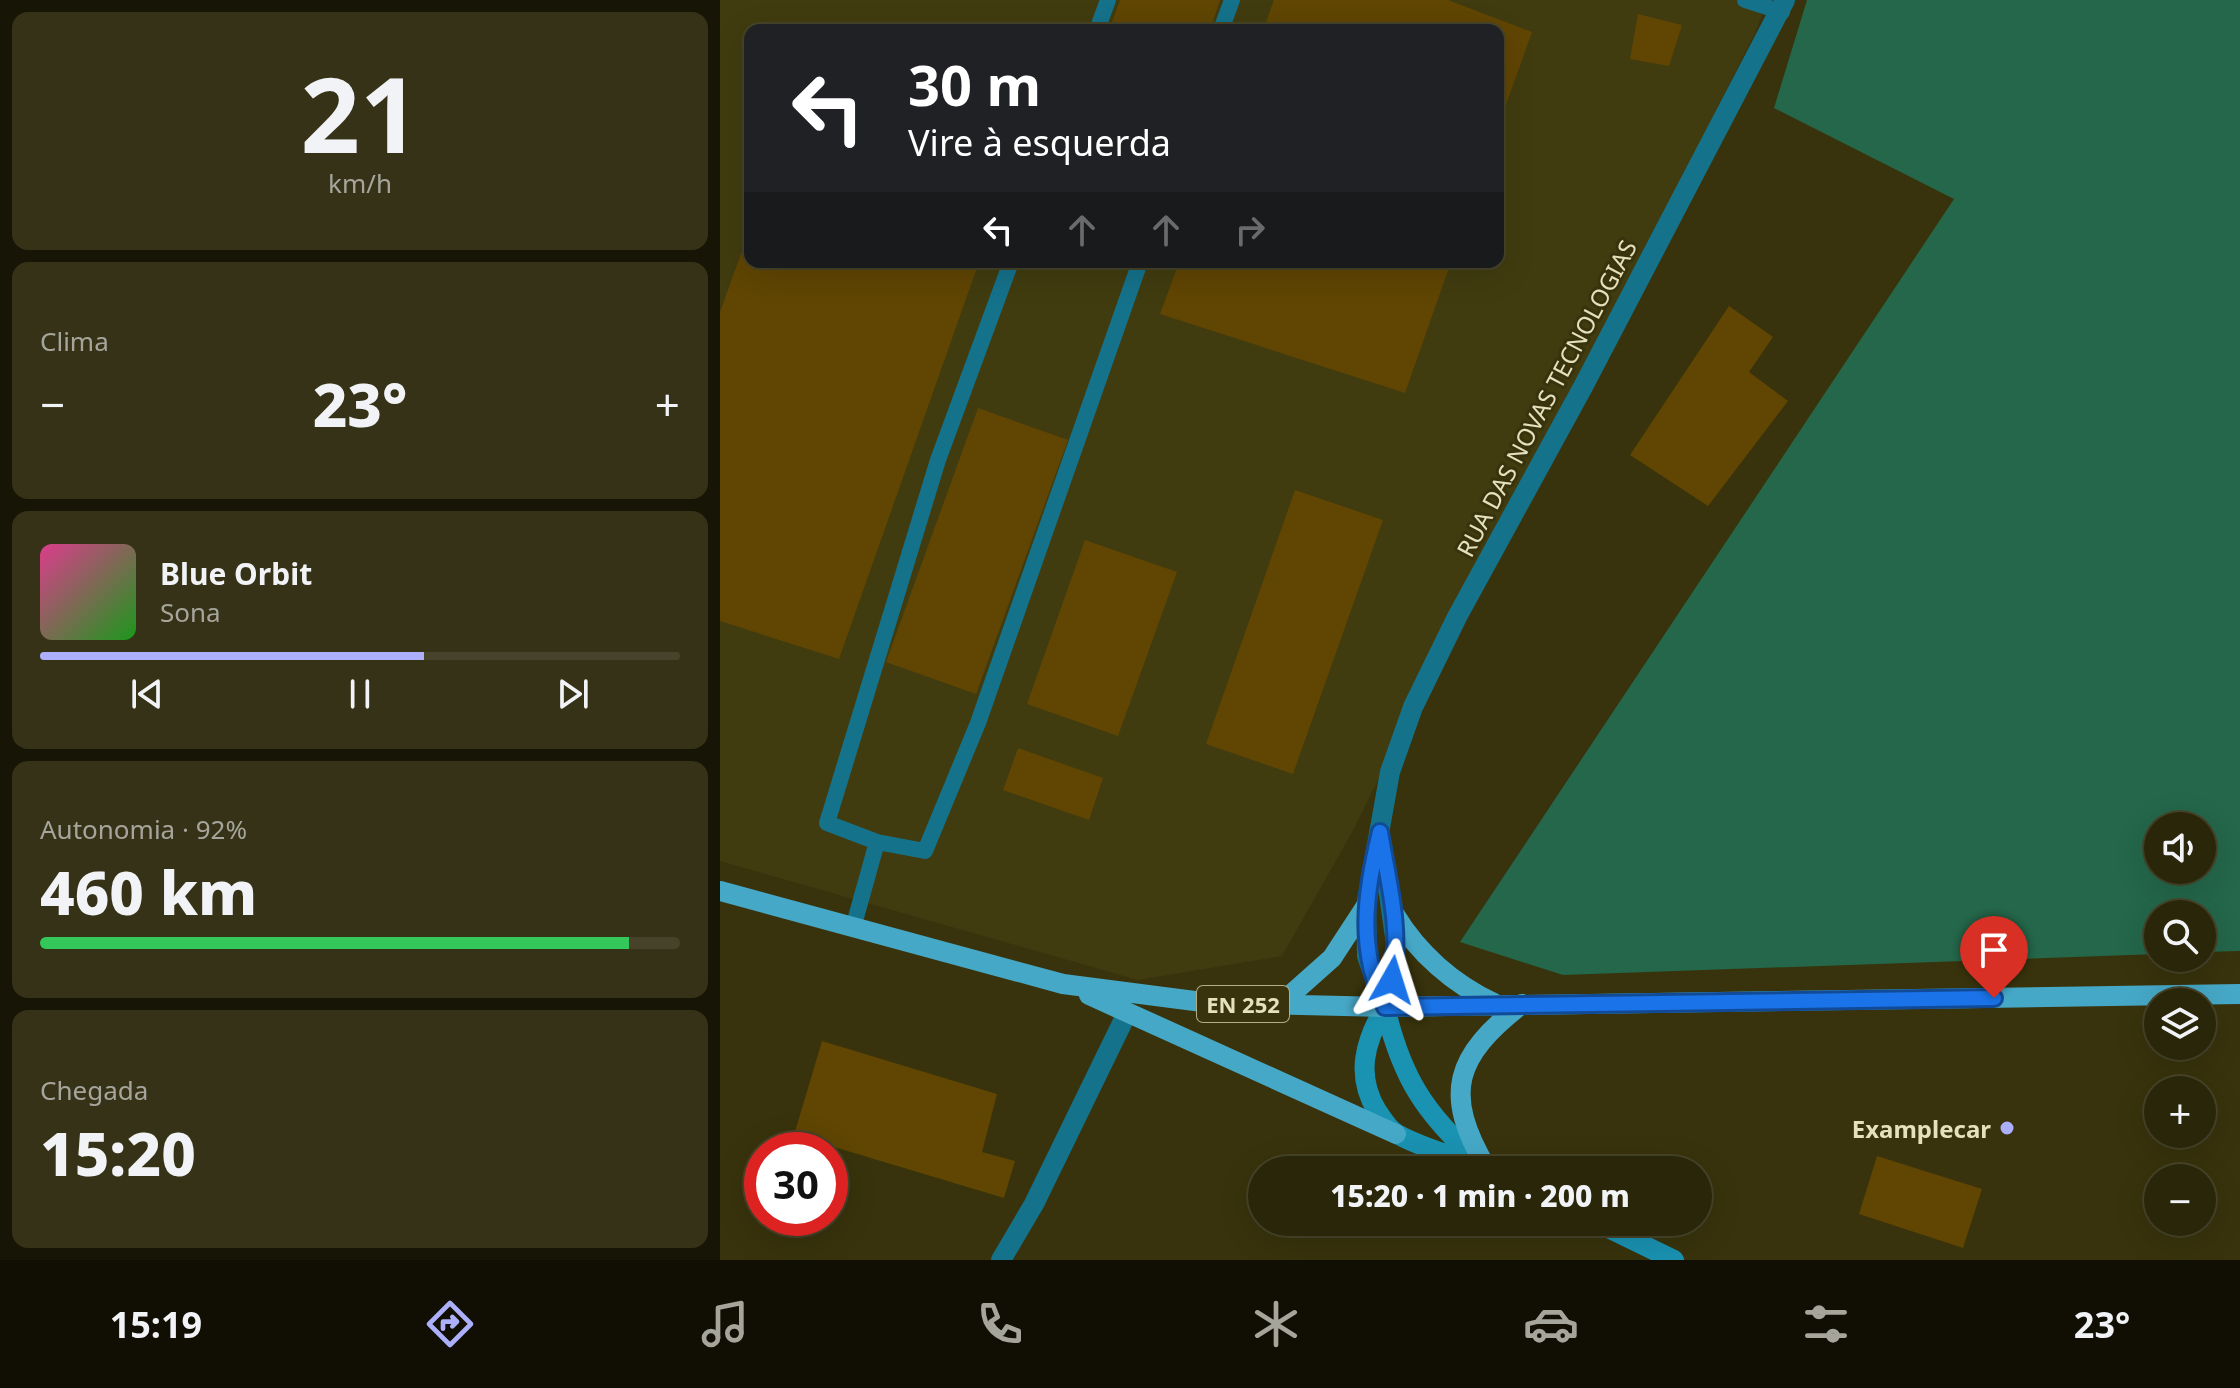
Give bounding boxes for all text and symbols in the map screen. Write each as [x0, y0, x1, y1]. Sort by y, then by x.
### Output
text: 21 [301, 42, 419, 183]
text: 30 m [908, 46, 1041, 122]
icon: left [776, 56, 880, 160]
text: Vire à esquerda [908, 118, 1171, 167]
text: km/h [328, 165, 392, 201]
icon: left [976, 208, 1020, 252]
icon: ahead [1060, 208, 1104, 252]
icon: ahead [1144, 208, 1188, 252]
icon: right [1228, 208, 1272, 252]
street label: RUA DAS NOVAS TECNOLOGIAS [1448, 234, 1644, 562]
text: Clima [40, 323, 109, 359]
text: 23° [313, 363, 407, 445]
text: − [40, 374, 65, 434]
text: + [655, 374, 680, 434]
text: Blue Orbit [160, 553, 312, 594]
text: Sona [160, 594, 221, 630]
icon: previous [125, 672, 169, 716]
icon: pause [338, 672, 382, 716]
icon: next [551, 672, 595, 716]
text: Autonomia · 92% [40, 811, 247, 847]
map controls [2144, 812, 2216, 1236]
button: sound [2144, 812, 2216, 884]
text: 460 km [40, 851, 257, 933]
button: search [2144, 900, 2216, 972]
pin [1960, 916, 2028, 998]
icon: arrive [1972, 928, 2016, 972]
position arrow [1350, 938, 1434, 1022]
road number: EN 252 [1197, 986, 1289, 1022]
button: layers [2144, 988, 2216, 1060]
text: Chegada [40, 1072, 148, 1108]
button: + [2144, 1076, 2216, 1148]
text: 15:20 [40, 1112, 196, 1194]
place label: Examplecar [1852, 1112, 1991, 1145]
marker: Examplecar [1998, 1119, 2016, 1137]
speed limit sign: 30 [744, 1132, 848, 1236]
button: − [2144, 1164, 2216, 1236]
text: 15:20 · 1 min · 200 m [1330, 1175, 1630, 1216]
icon: directions [422, 1296, 478, 1352]
icon: music [697, 1296, 753, 1352]
icon: phone [972, 1296, 1028, 1352]
icon: climate [1248, 1296, 1304, 1352]
icon: car [1523, 1296, 1579, 1352]
icon: filters [1798, 1296, 1854, 1352]
text: 15:19 [110, 1300, 202, 1349]
text: 23° [2074, 1300, 2130, 1349]

